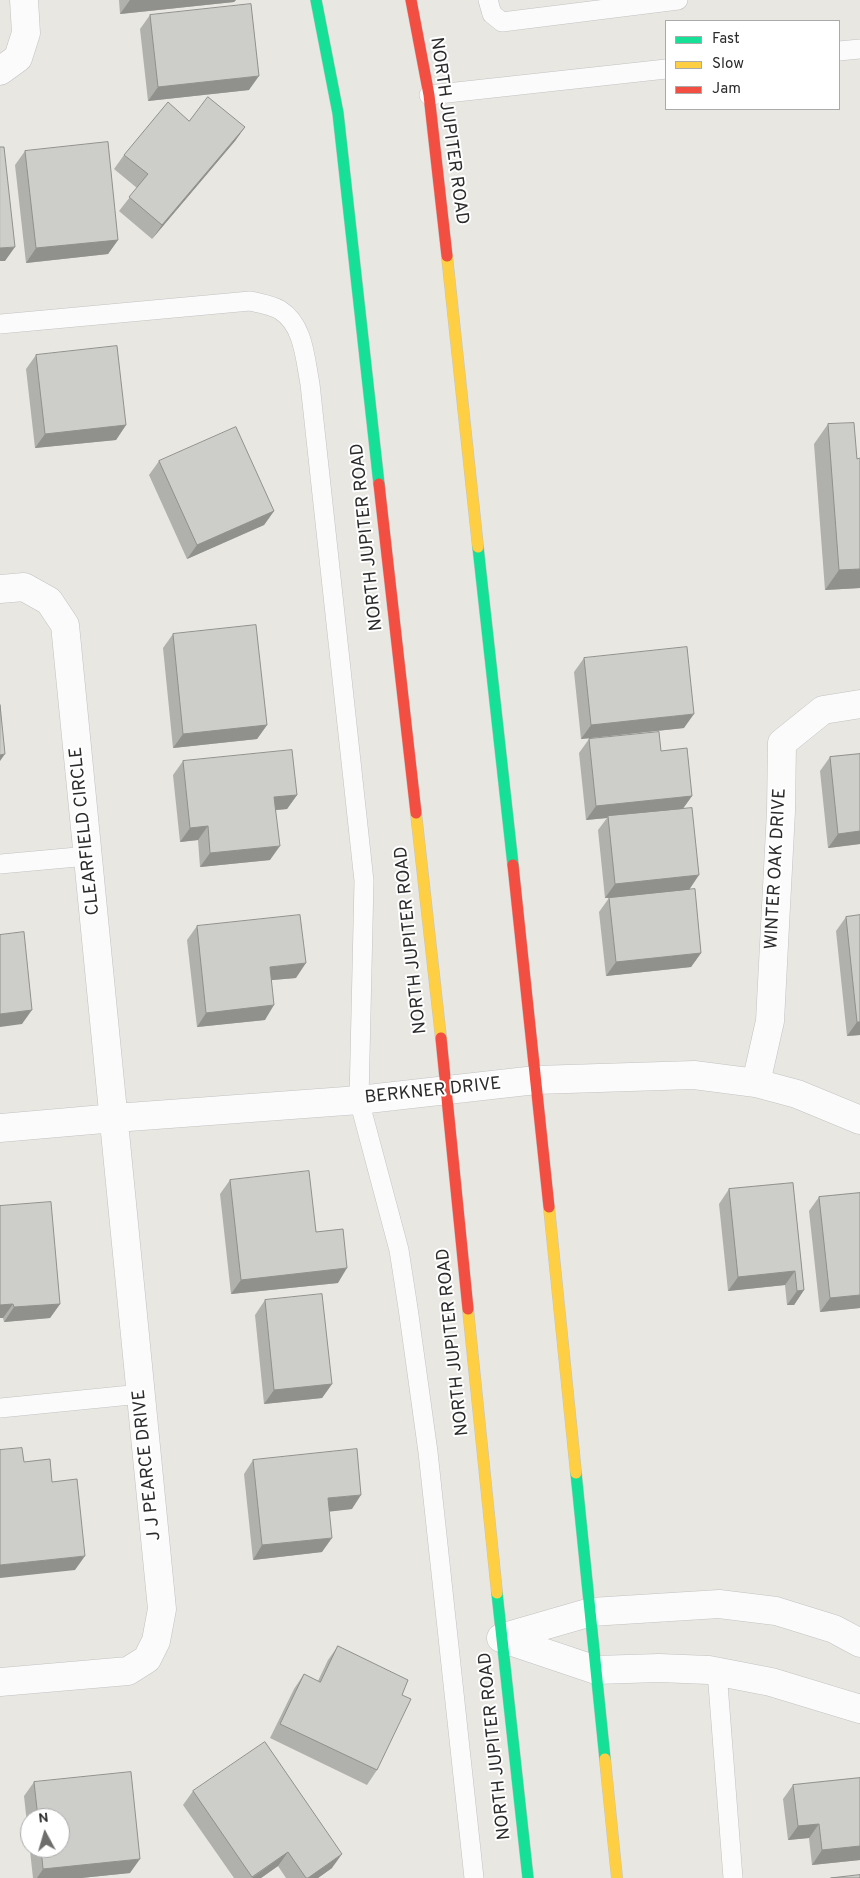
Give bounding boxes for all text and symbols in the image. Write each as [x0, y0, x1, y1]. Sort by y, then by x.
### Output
legend [665, 20, 840, 110]
text: Fast [712, 30, 740, 49]
street label: NORTH JUPITER ROAD [424, 36, 472, 226]
text: Slow [712, 55, 744, 74]
text: Jam [712, 80, 741, 99]
street label: NORTH JUPITER ROAD [347, 442, 389, 632]
street label: CLEARFIELD CIRCLE [66, 746, 106, 916]
street label: WINTER OAK DRIVE [762, 788, 792, 950]
street label: NORTH JUPITER ROAD [391, 845, 433, 1035]
street label: BERKNER DRIVE [364, 1074, 502, 1110]
street label: NORTH JUPITER ROAD [433, 1247, 475, 1437]
street label: J J PEARCE DRIVE [129, 1388, 167, 1542]
street label: NORTH JUPITER ROAD [475, 1651, 517, 1841]
north arrow [20, 1808, 70, 1858]
text: N [38, 1810, 49, 1828]

